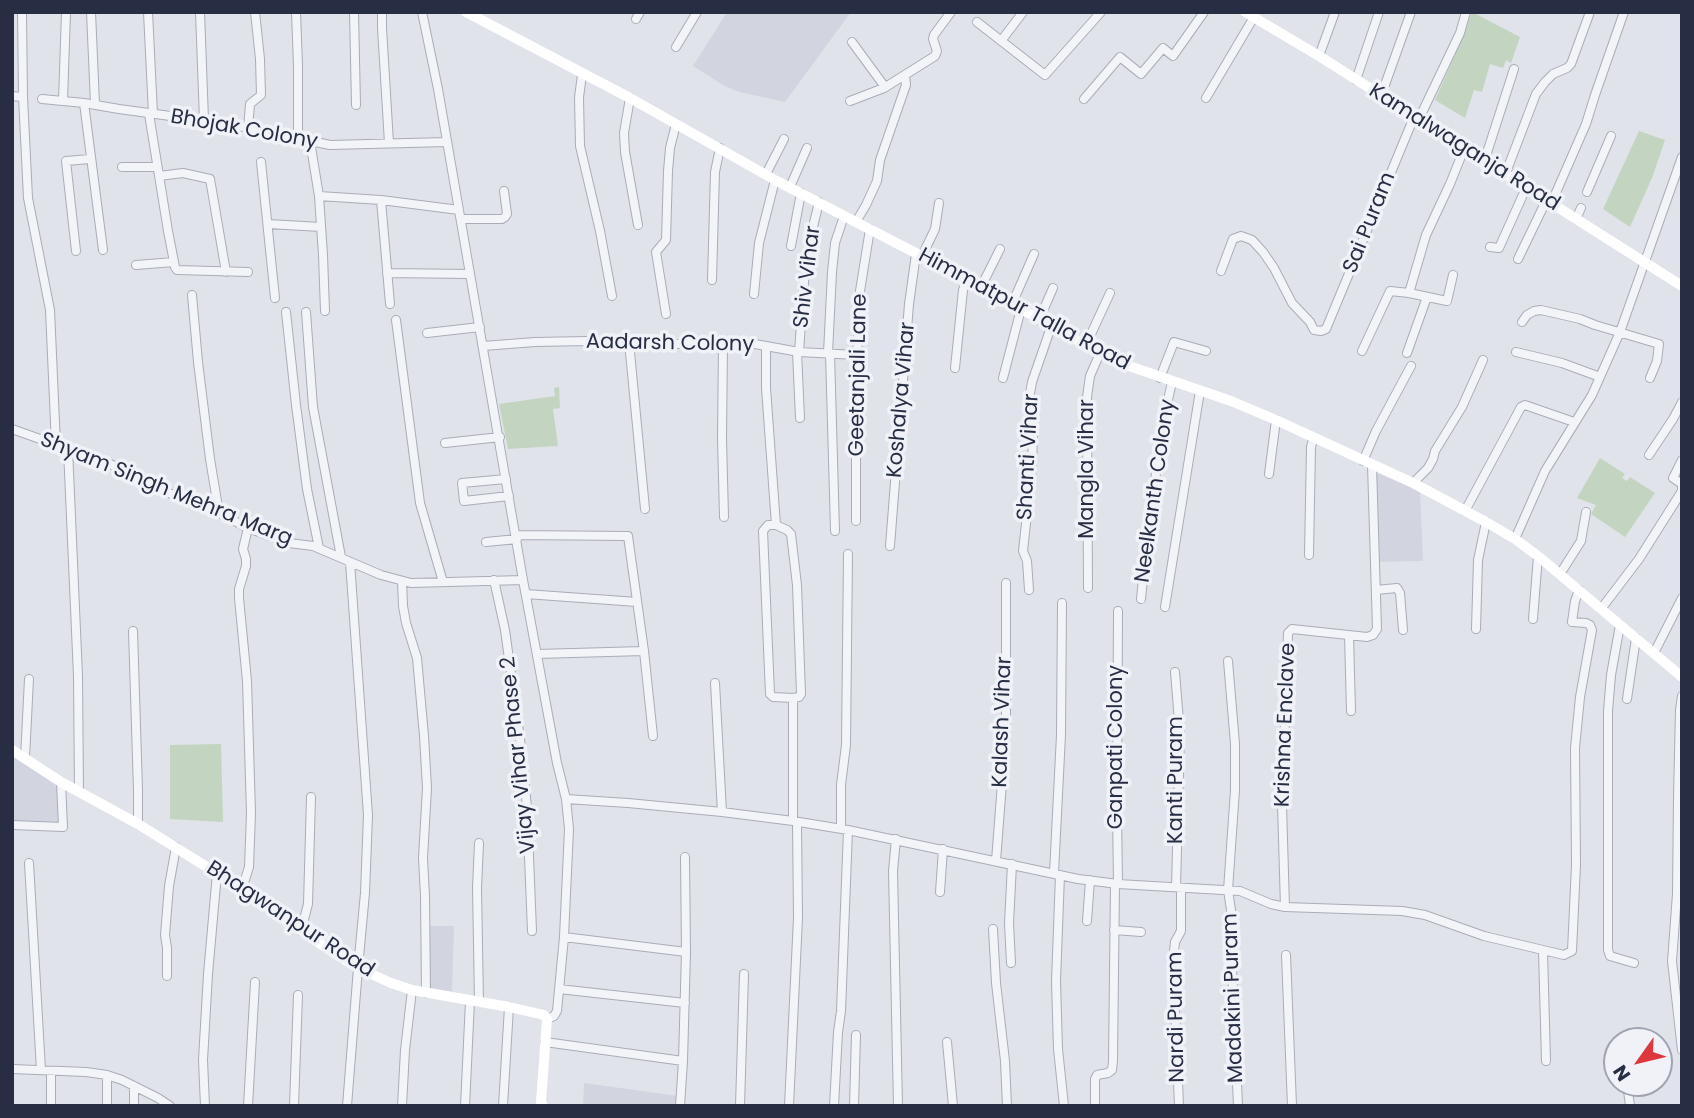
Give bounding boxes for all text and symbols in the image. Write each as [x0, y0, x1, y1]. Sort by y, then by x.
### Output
street label: Kamalwaganja Road [1364, 79, 1564, 217]
street label: Bhojak Colony [168, 105, 320, 155]
street label: Sai Puram [1338, 169, 1402, 277]
street label: Shiv Vihar [789, 224, 827, 330]
street label: Himmatpur Talla Road [914, 243, 1134, 377]
street label: Geetanjali Lane [845, 293, 873, 457]
street label: Koshalya Vihar [883, 321, 921, 479]
street label: Aadarsh Colony [586, 330, 754, 358]
street label: Shanti Vihar [1013, 393, 1045, 521]
street label: Neelkanth Colony [1131, 398, 1181, 584]
street label: Mangla Vihar [1075, 399, 1101, 539]
street label: Shyam Singh Mehra Marg [36, 428, 296, 552]
street label: Krishna Enclave [1271, 642, 1301, 808]
street label: Vijay Vihar Phase 2 [496, 655, 542, 855]
street label: Kalash Vihar [988, 656, 1018, 788]
street label: Ganpati Colony [1104, 665, 1130, 829]
street label: Kanti Puram [1164, 716, 1190, 844]
street label: Bhagwanpur Road [201, 856, 379, 984]
street label: Madakini Puram [1218, 913, 1250, 1083]
street label: Nardi Puram [1163, 951, 1191, 1083]
north arrow [1603, 1027, 1673, 1097]
text: N [1607, 1059, 1637, 1086]

